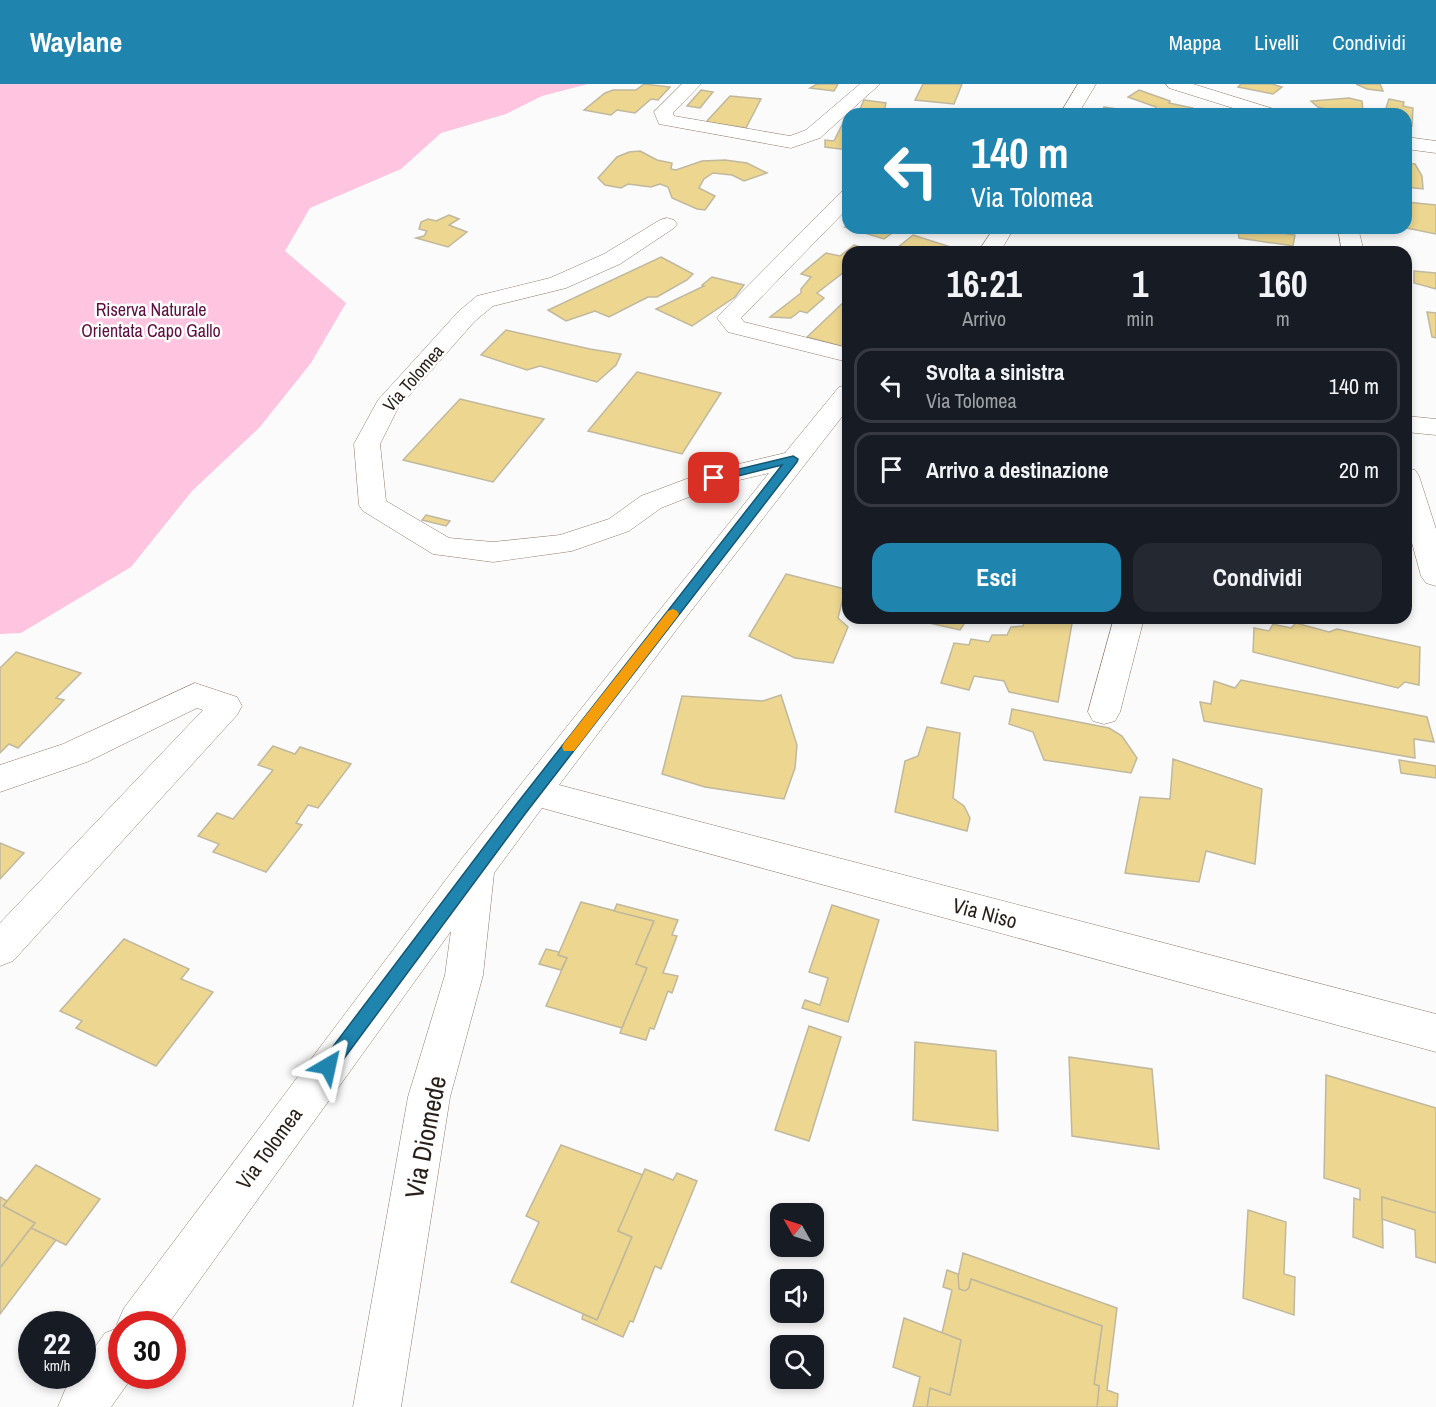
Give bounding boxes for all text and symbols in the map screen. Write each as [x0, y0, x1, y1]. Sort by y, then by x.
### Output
text: Waylane [30, 23, 122, 61]
text: Mappa [1169, 28, 1221, 57]
text: Livelli [1254, 28, 1299, 57]
text: Condividi [1332, 28, 1406, 57]
text: 140 m [971, 125, 1069, 181]
icon: left [872, 132, 950, 210]
text: Via Tolomea [971, 179, 1093, 215]
text: 16:21 [946, 260, 1022, 308]
text: 1 [1132, 260, 1148, 308]
text: 160 [1258, 260, 1308, 308]
park label: Riserva Naturale Orientata Capo Gallo [81, 297, 221, 343]
text: Arrivo [962, 305, 1006, 332]
text: min [1126, 305, 1154, 332]
text: m [1276, 305, 1290, 332]
street label: Via Tolomea [377, 339, 449, 417]
text: Svolta a sinistra [926, 357, 1064, 387]
icon: left [875, 369, 908, 402]
text: 140 m [1329, 371, 1379, 401]
text: Via Tolomea [926, 387, 1017, 414]
pin [688, 452, 739, 503]
icon: arrive [875, 453, 908, 486]
text: Arrivo a destinazione [926, 455, 1108, 485]
text: 20 m [1339, 455, 1379, 485]
icon: arrive [697, 461, 730, 494]
button: Esci [872, 543, 1121, 612]
button: Condividi [1133, 543, 1382, 612]
street label: Via Niso [949, 890, 1021, 936]
position arrow [296, 1034, 360, 1098]
street label: Via Diomede [396, 1073, 454, 1201]
street label: Via Tolomea [229, 1101, 309, 1195]
north arrow [770, 1203, 824, 1257]
map controls [770, 1203, 824, 1389]
button: sound [770, 1269, 824, 1323]
speed limit sign: 30 [108, 1311, 186, 1389]
text: 22 [43, 1323, 71, 1363]
button: search [770, 1335, 824, 1389]
text: km/h [44, 1355, 70, 1376]

